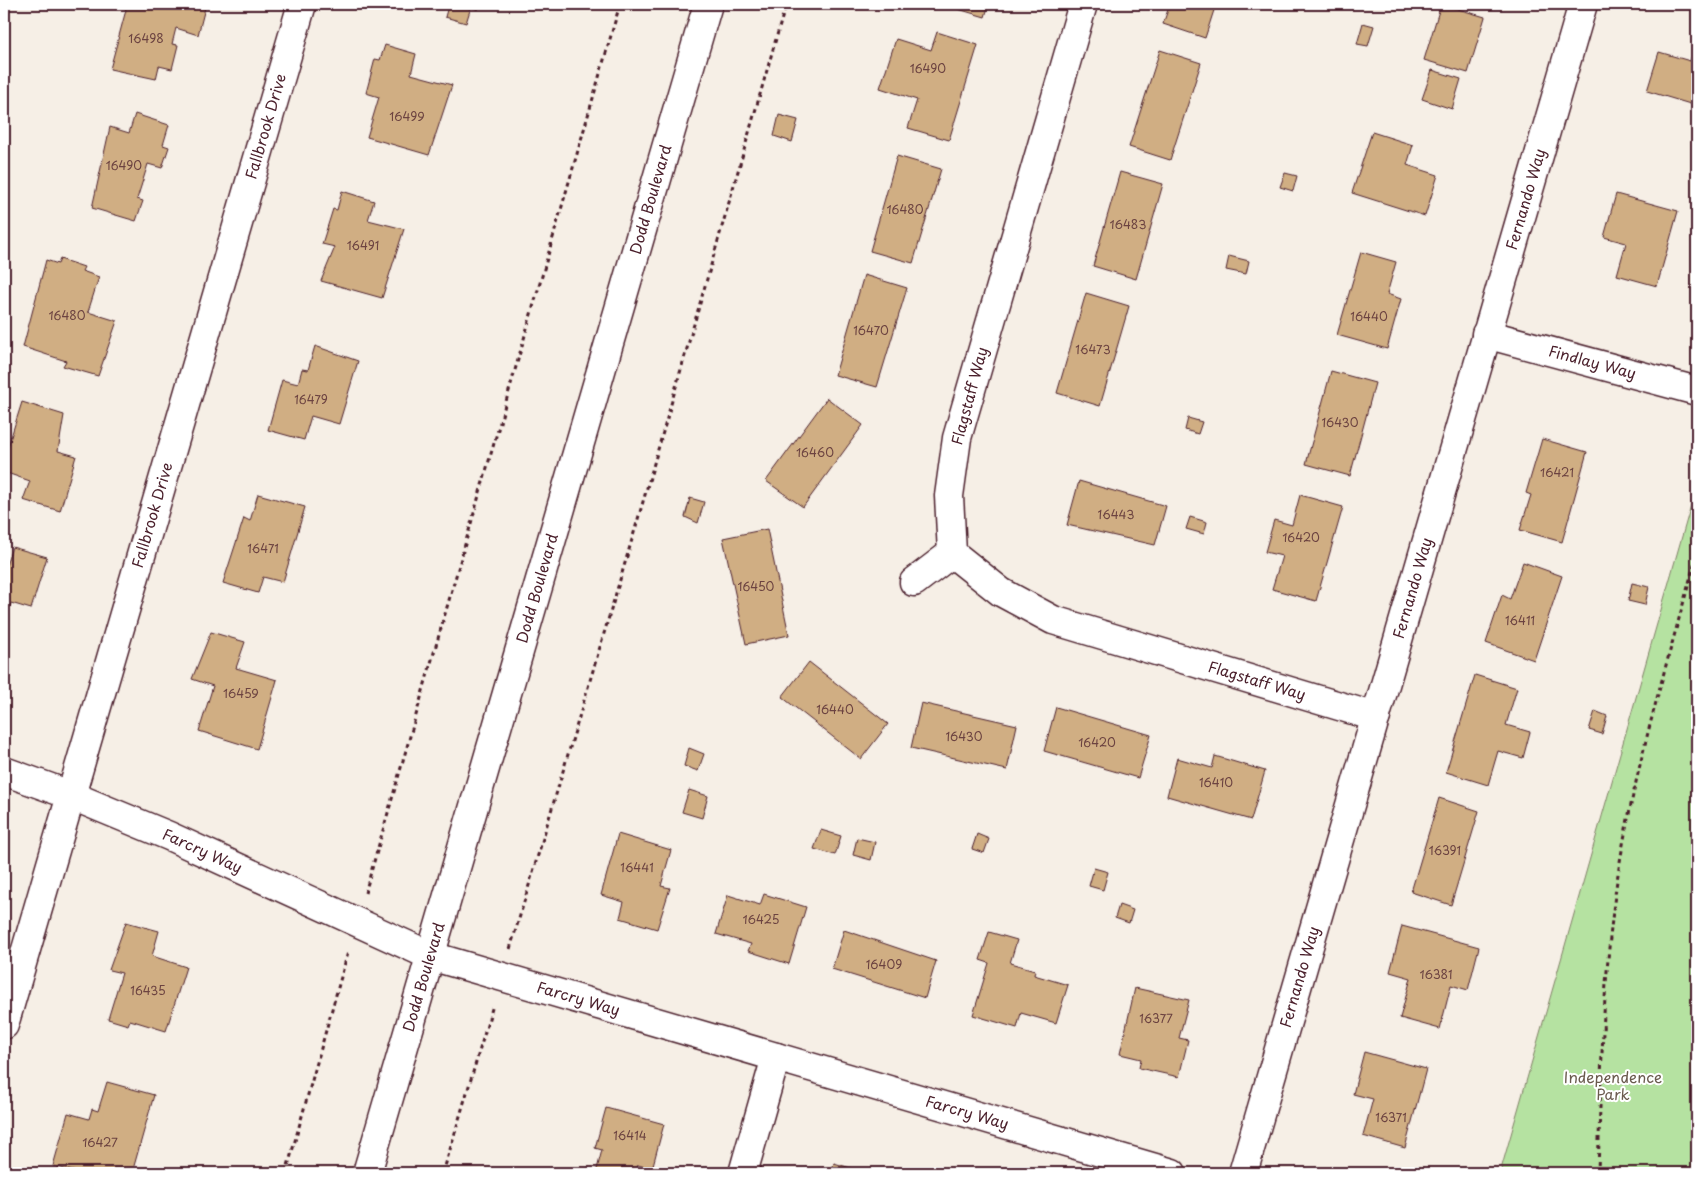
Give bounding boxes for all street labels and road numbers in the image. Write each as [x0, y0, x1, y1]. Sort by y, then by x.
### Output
street label: Fallbrook Drive [239, 71, 291, 182]
street label: Dodd Boulevard [623, 142, 676, 257]
street label: Fernando Way [1499, 146, 1550, 252]
street label: Findlay Way [1546, 338, 1639, 384]
street label: Flagstaff Way [944, 344, 993, 447]
street label: Fallbrook Drive [125, 459, 178, 570]
street label: Dodd Boulevard [509, 531, 563, 645]
street label: Fernando Way [1386, 534, 1437, 641]
street label: Flagstaff Way [1206, 654, 1309, 705]
street label: Farcry Way [159, 822, 247, 878]
street label: Dodd Boulevard [396, 919, 450, 1034]
street label: Fernando Way [1273, 923, 1324, 1030]
street label: Farcry Way [534, 975, 623, 1021]
street label: Farcry Way [923, 1088, 1012, 1135]

